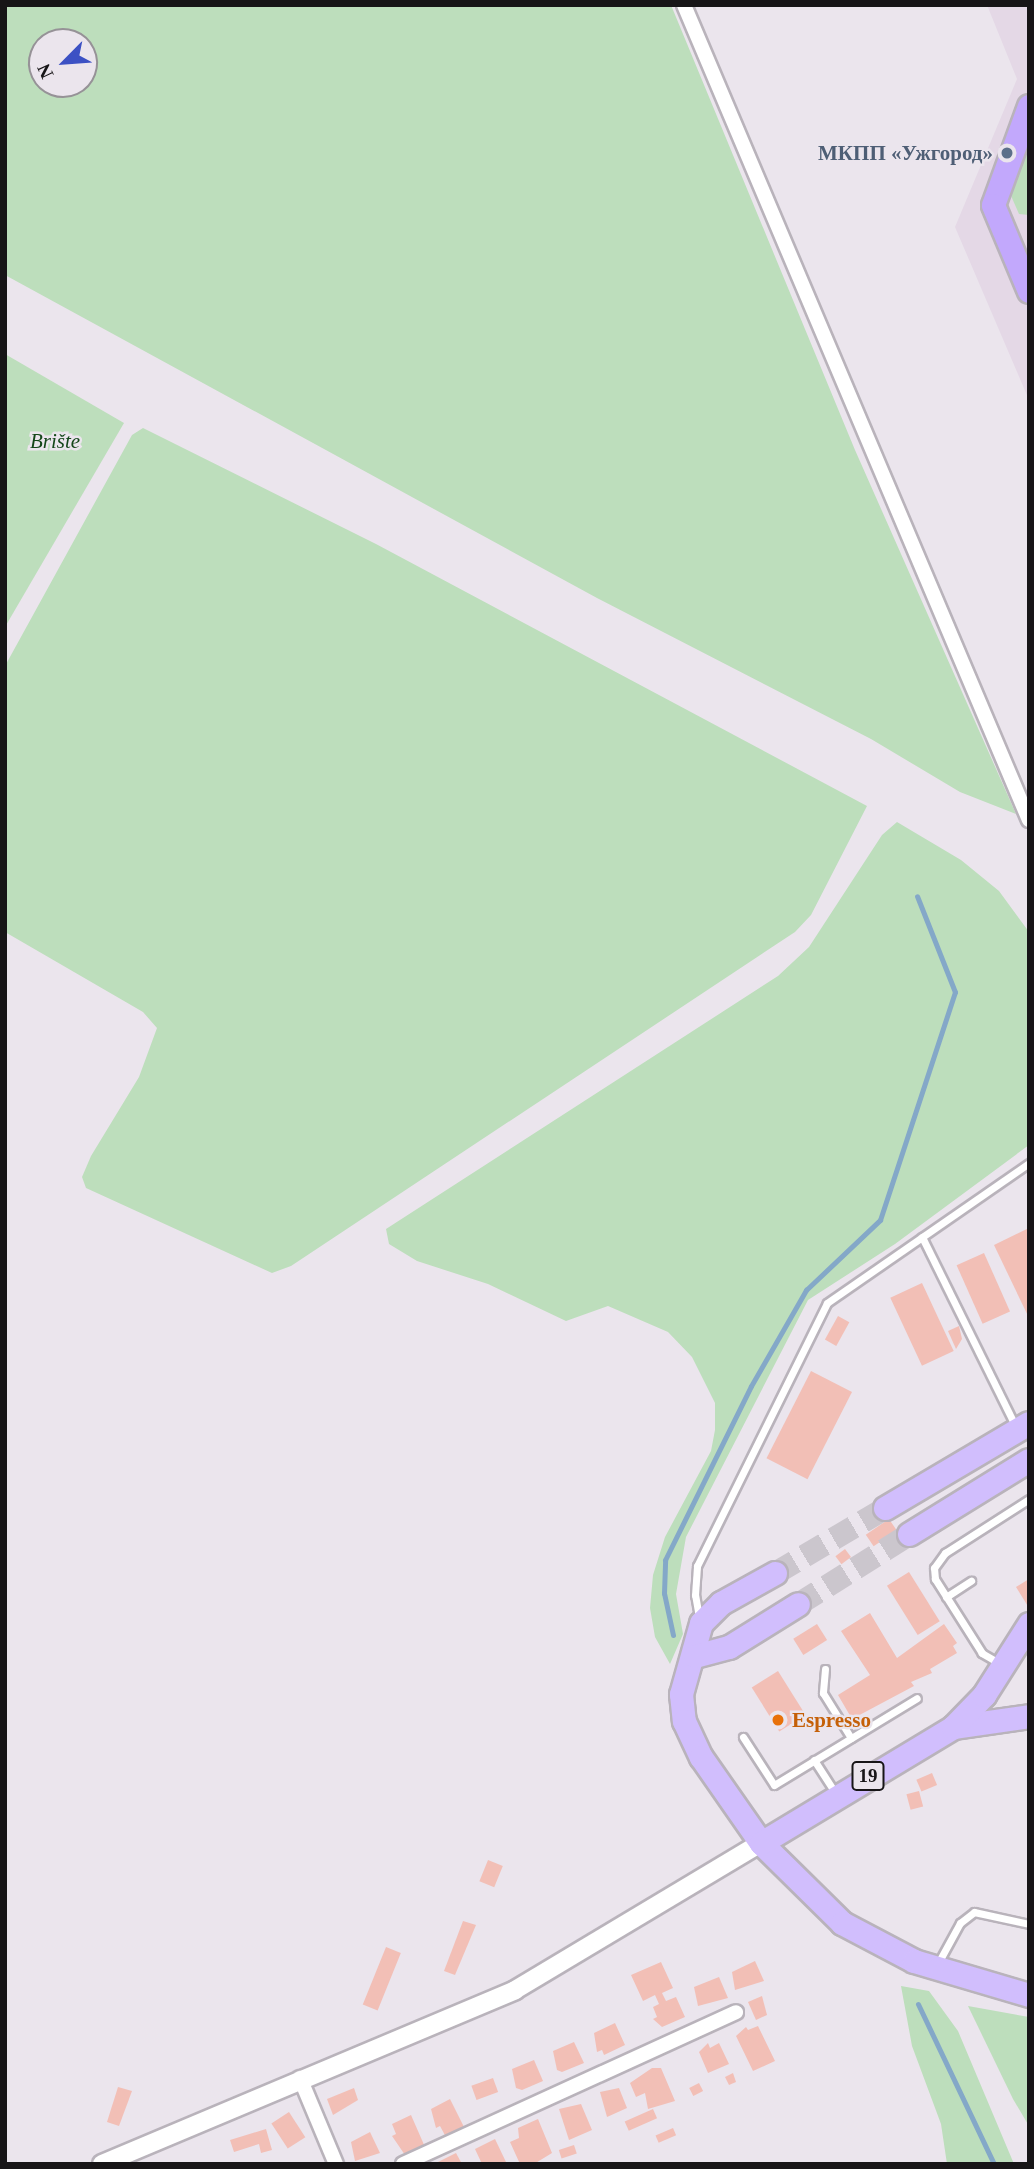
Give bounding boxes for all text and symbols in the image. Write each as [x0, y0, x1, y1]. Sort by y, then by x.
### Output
north arrow [28, 28, 98, 98]
text: N [33, 61, 58, 82]
place label: МКПП «Ужгород» [818, 140, 993, 166]
marker: МКПП «Ужгород» [999, 145, 1015, 161]
park label: Brište [30, 428, 80, 454]
place label: Espresso [792, 1707, 871, 1733]
marker: Espresso [770, 1712, 786, 1728]
road number: 19 [850, 1760, 886, 1792]

